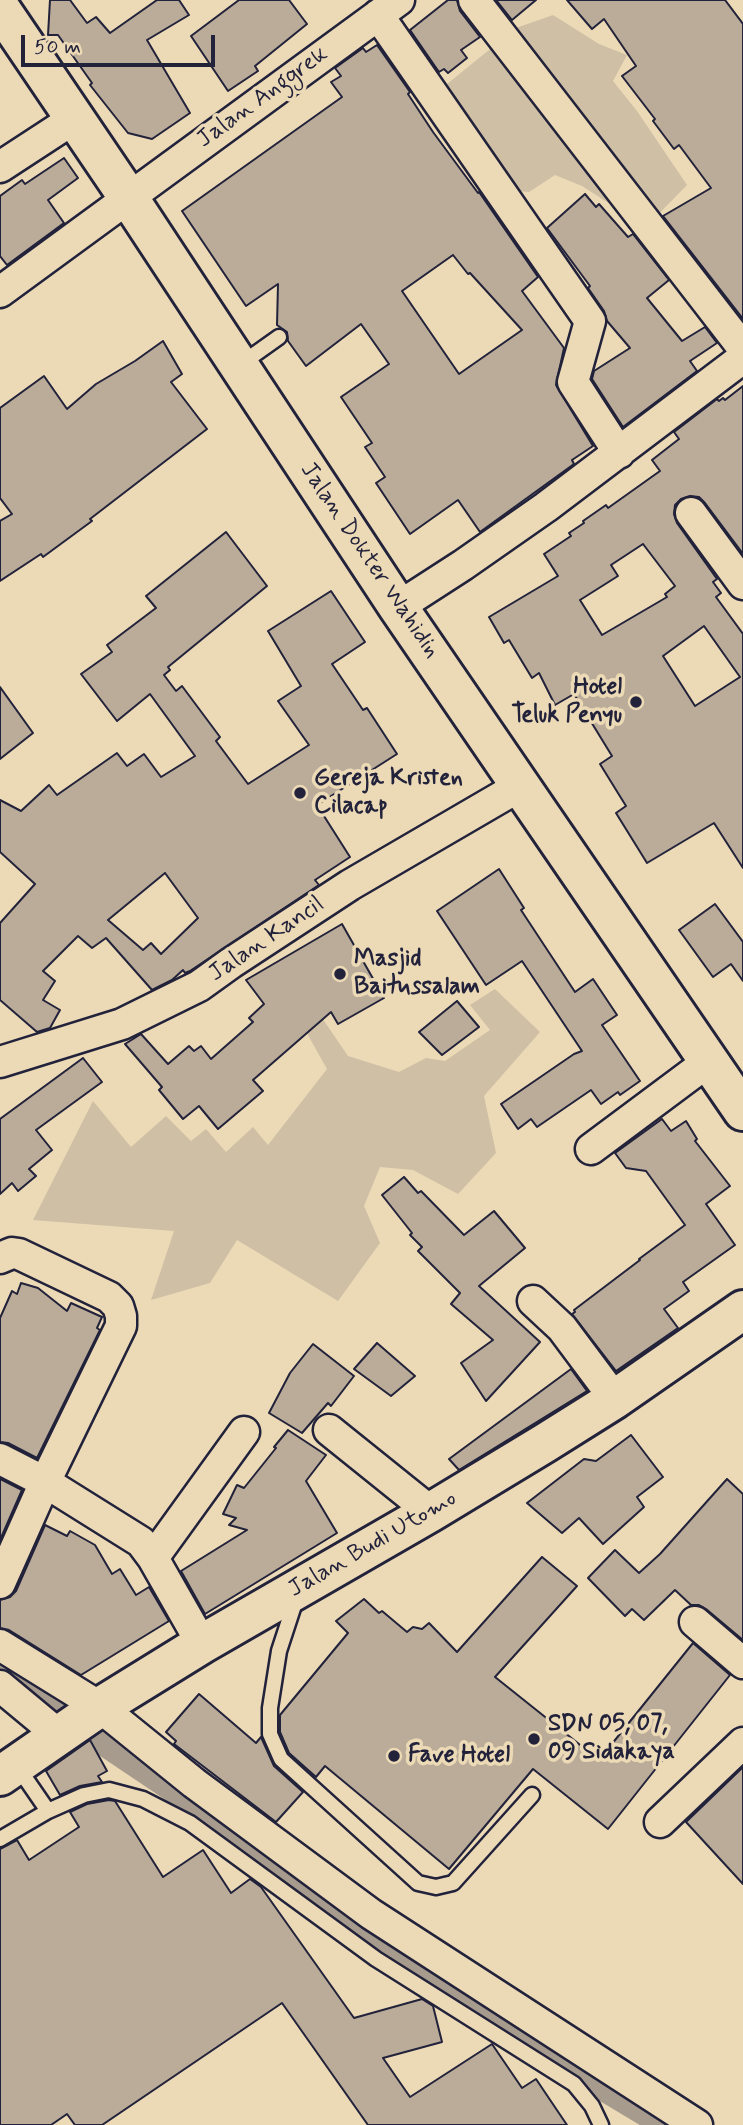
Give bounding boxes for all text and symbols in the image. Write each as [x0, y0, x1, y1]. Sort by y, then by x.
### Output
scale bar [24, 21, 219, 65]
text: 50 m [34, 33, 81, 61]
street label: Jalan Anggrek [192, 41, 334, 155]
street label: Jalan Dokter Wahidin [293, 457, 445, 665]
place label: Hotel Teluk Penyu [512, 674, 622, 730]
marker: Hotel Teluk Penyu [628, 694, 644, 710]
place label: Gereja Kristen Cilacap [314, 765, 463, 821]
marker: Gereja Kristen Cilacap [292, 785, 308, 801]
street label: Jalan Kancil [204, 891, 330, 989]
place label: Masjid Baitussalam [354, 946, 480, 1002]
marker: Masjid Baitussalam [332, 966, 348, 982]
street label: Jalan Budi Utomo [284, 1485, 462, 1605]
place label: SDN 05, 07, 09 Sidakaya [548, 1711, 675, 1767]
marker: SDN 05, 07, 09 Sidakaya [526, 1731, 542, 1747]
place label: Fave Hotel [408, 1742, 510, 1770]
marker: Fave Hotel [386, 1748, 402, 1764]

